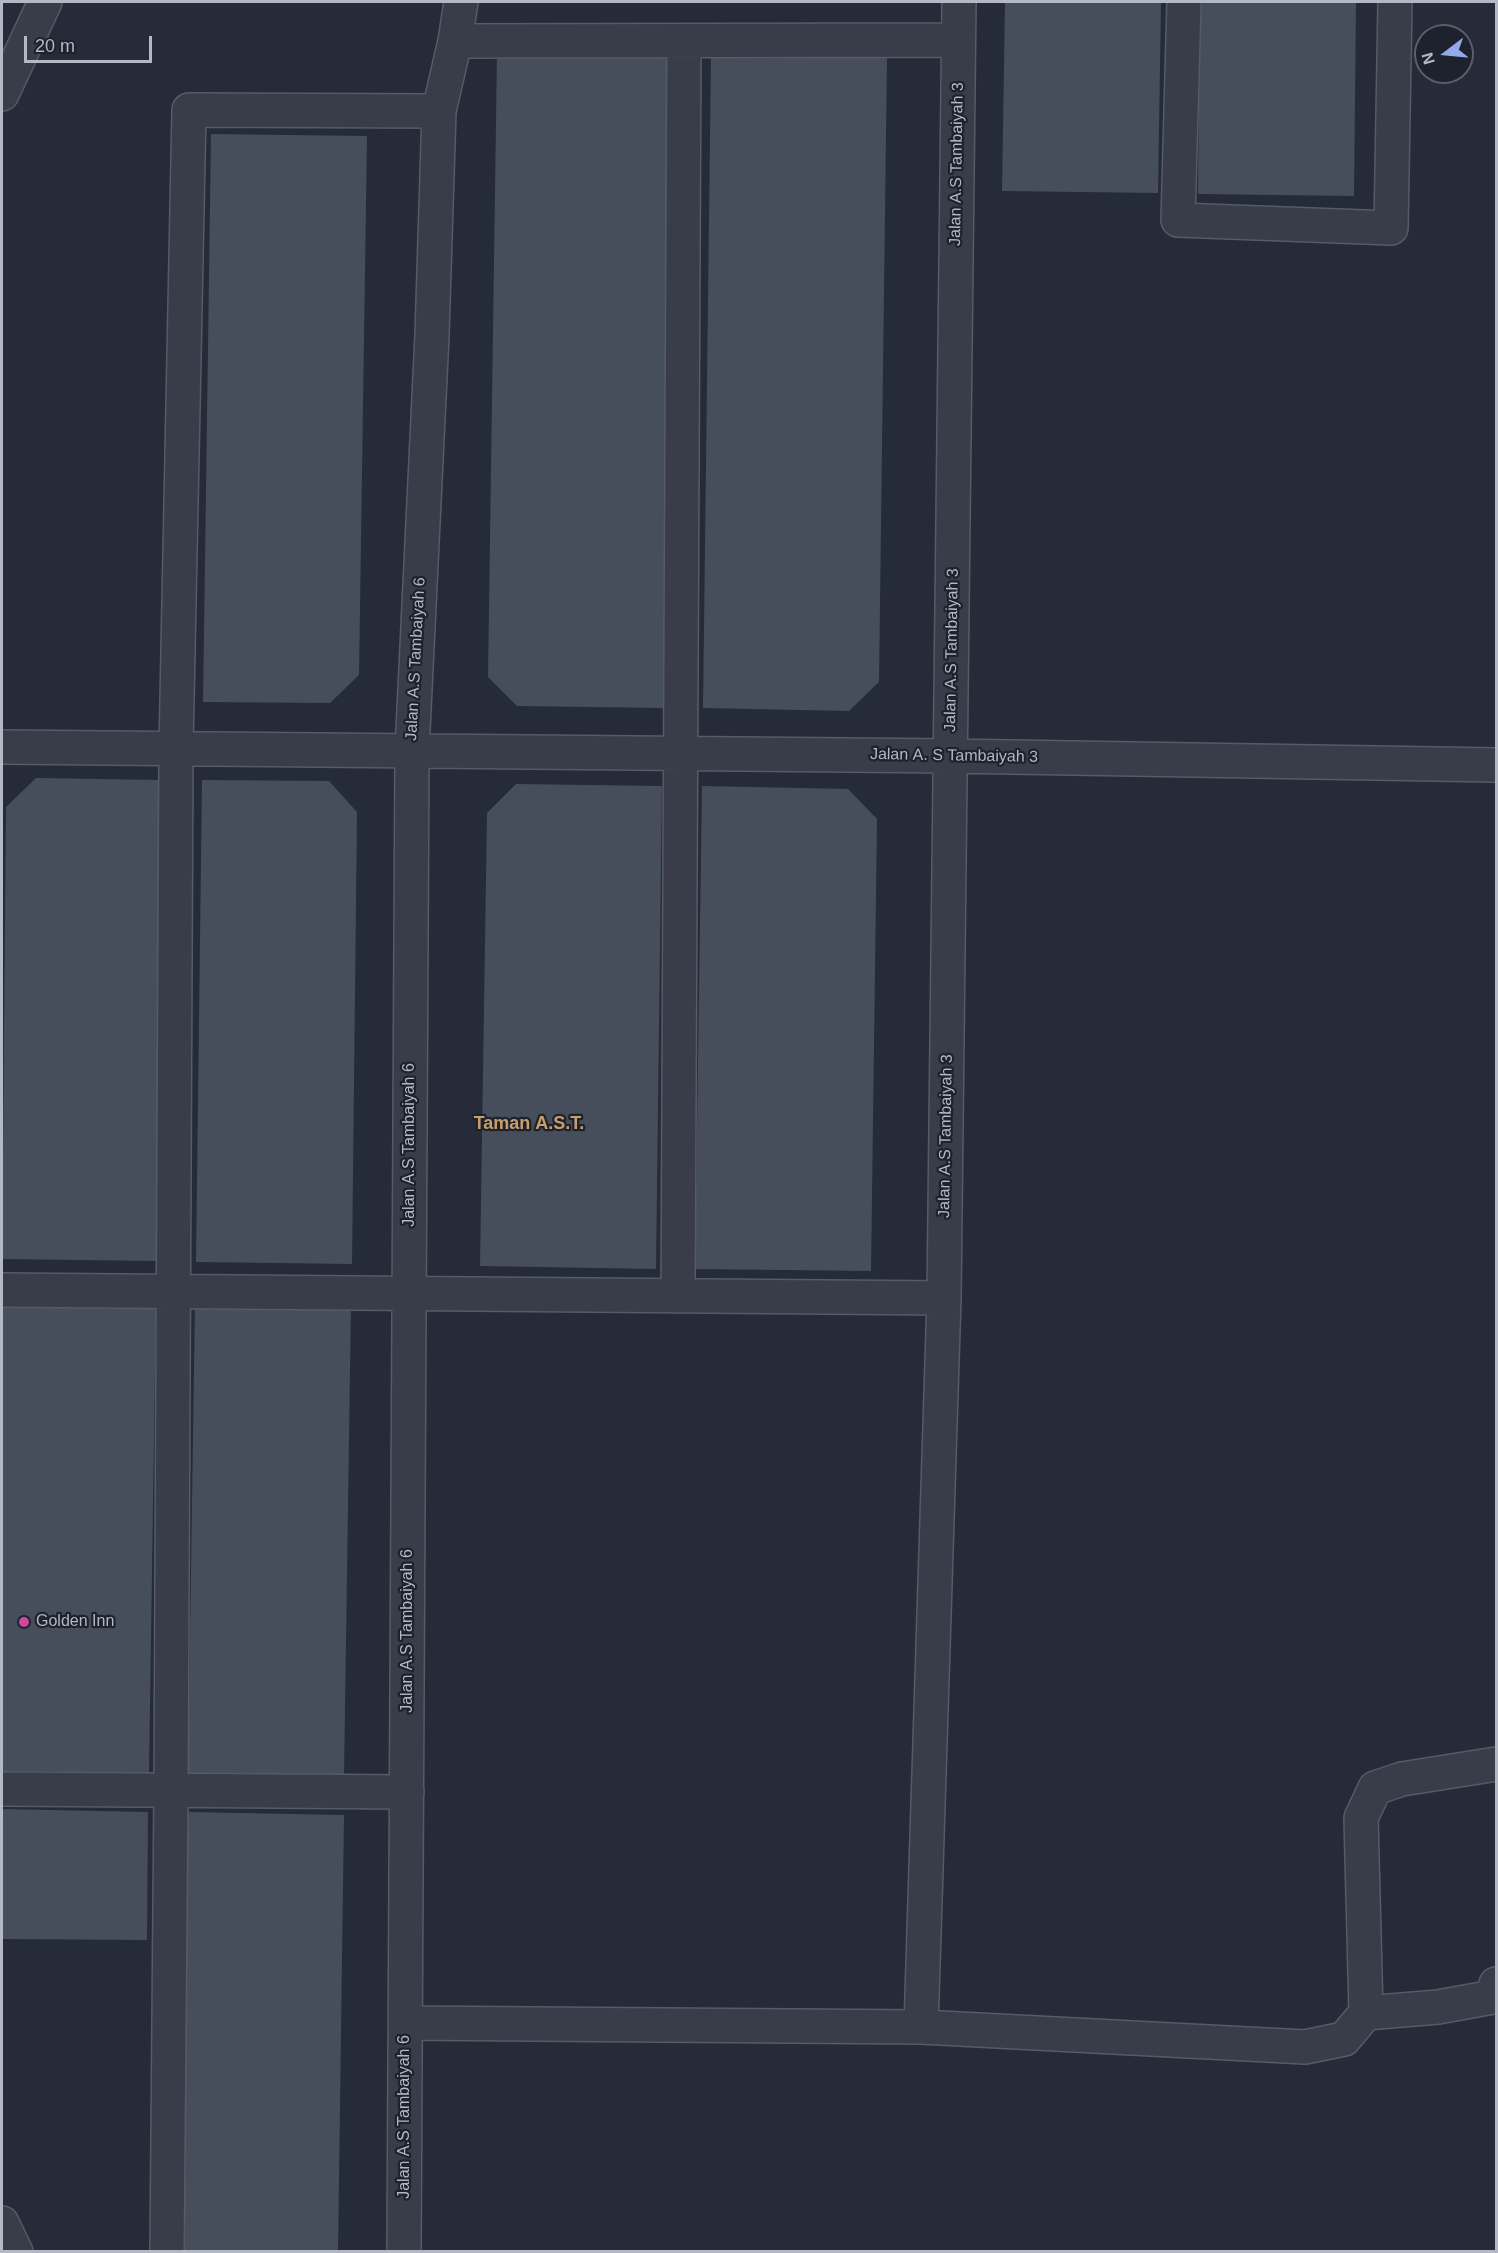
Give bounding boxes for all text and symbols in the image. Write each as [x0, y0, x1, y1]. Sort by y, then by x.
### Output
scale bar [27, 24, 154, 62]
north arrow [1414, 24, 1474, 84]
text: 20 m [35, 36, 75, 56]
text: N [1418, 51, 1438, 66]
street label: Jalan A.S Tambaiyah 3 [946, 82, 968, 246]
street label: Jalan A.S Tambaiyah 3 [941, 568, 963, 732]
street label: Jalan A.S Tambaiyah 6 [402, 577, 430, 741]
street label: Jalan A. S Tambaiyah 3 [870, 745, 1038, 767]
street label: Jalan A.S Tambaiyah 3 [935, 1054, 957, 1218]
street label: Jalan A.S Tambaiyah 6 [400, 1063, 420, 1227]
district label: Taman A.S.T. [474, 1113, 584, 1135]
street label: Jalan A.S Tambaiyah 6 [398, 1549, 418, 1713]
place label: Golden Inn [36, 1612, 114, 1632]
marker: Golden Inn [17, 1615, 31, 1629]
street label: Jalan A.S Tambaiyah 6 [395, 2035, 415, 2199]

